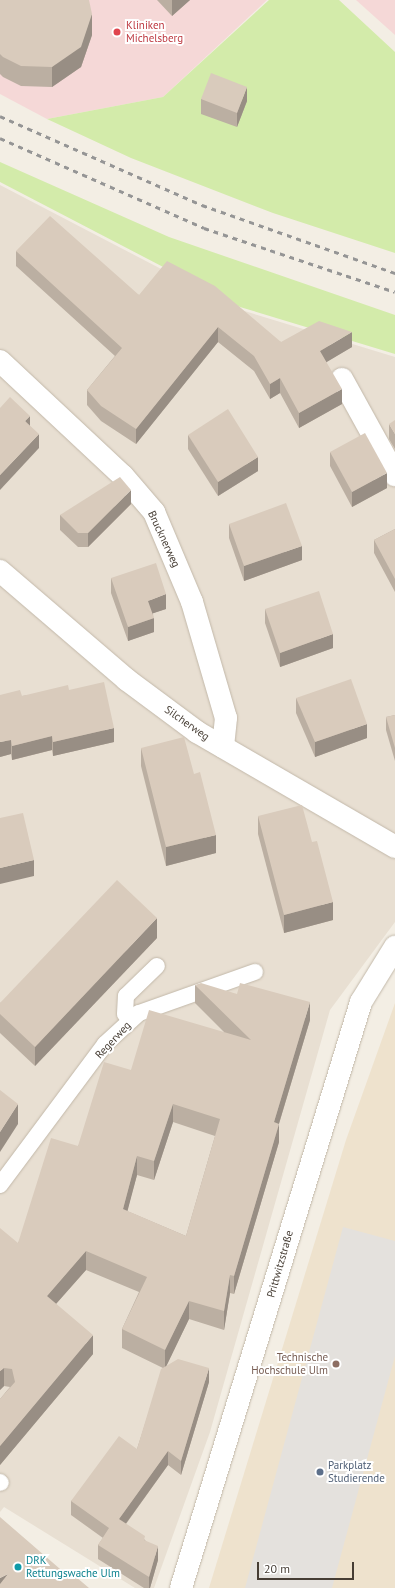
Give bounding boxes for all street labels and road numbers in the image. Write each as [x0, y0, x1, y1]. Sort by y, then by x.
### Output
street label: Brucknerweg [145, 509, 183, 569]
street label: Silcherweg [162, 703, 212, 743]
street label: Regerweg [92, 1019, 134, 1061]
street label: Prittwitzstraße [264, 1229, 296, 1299]

